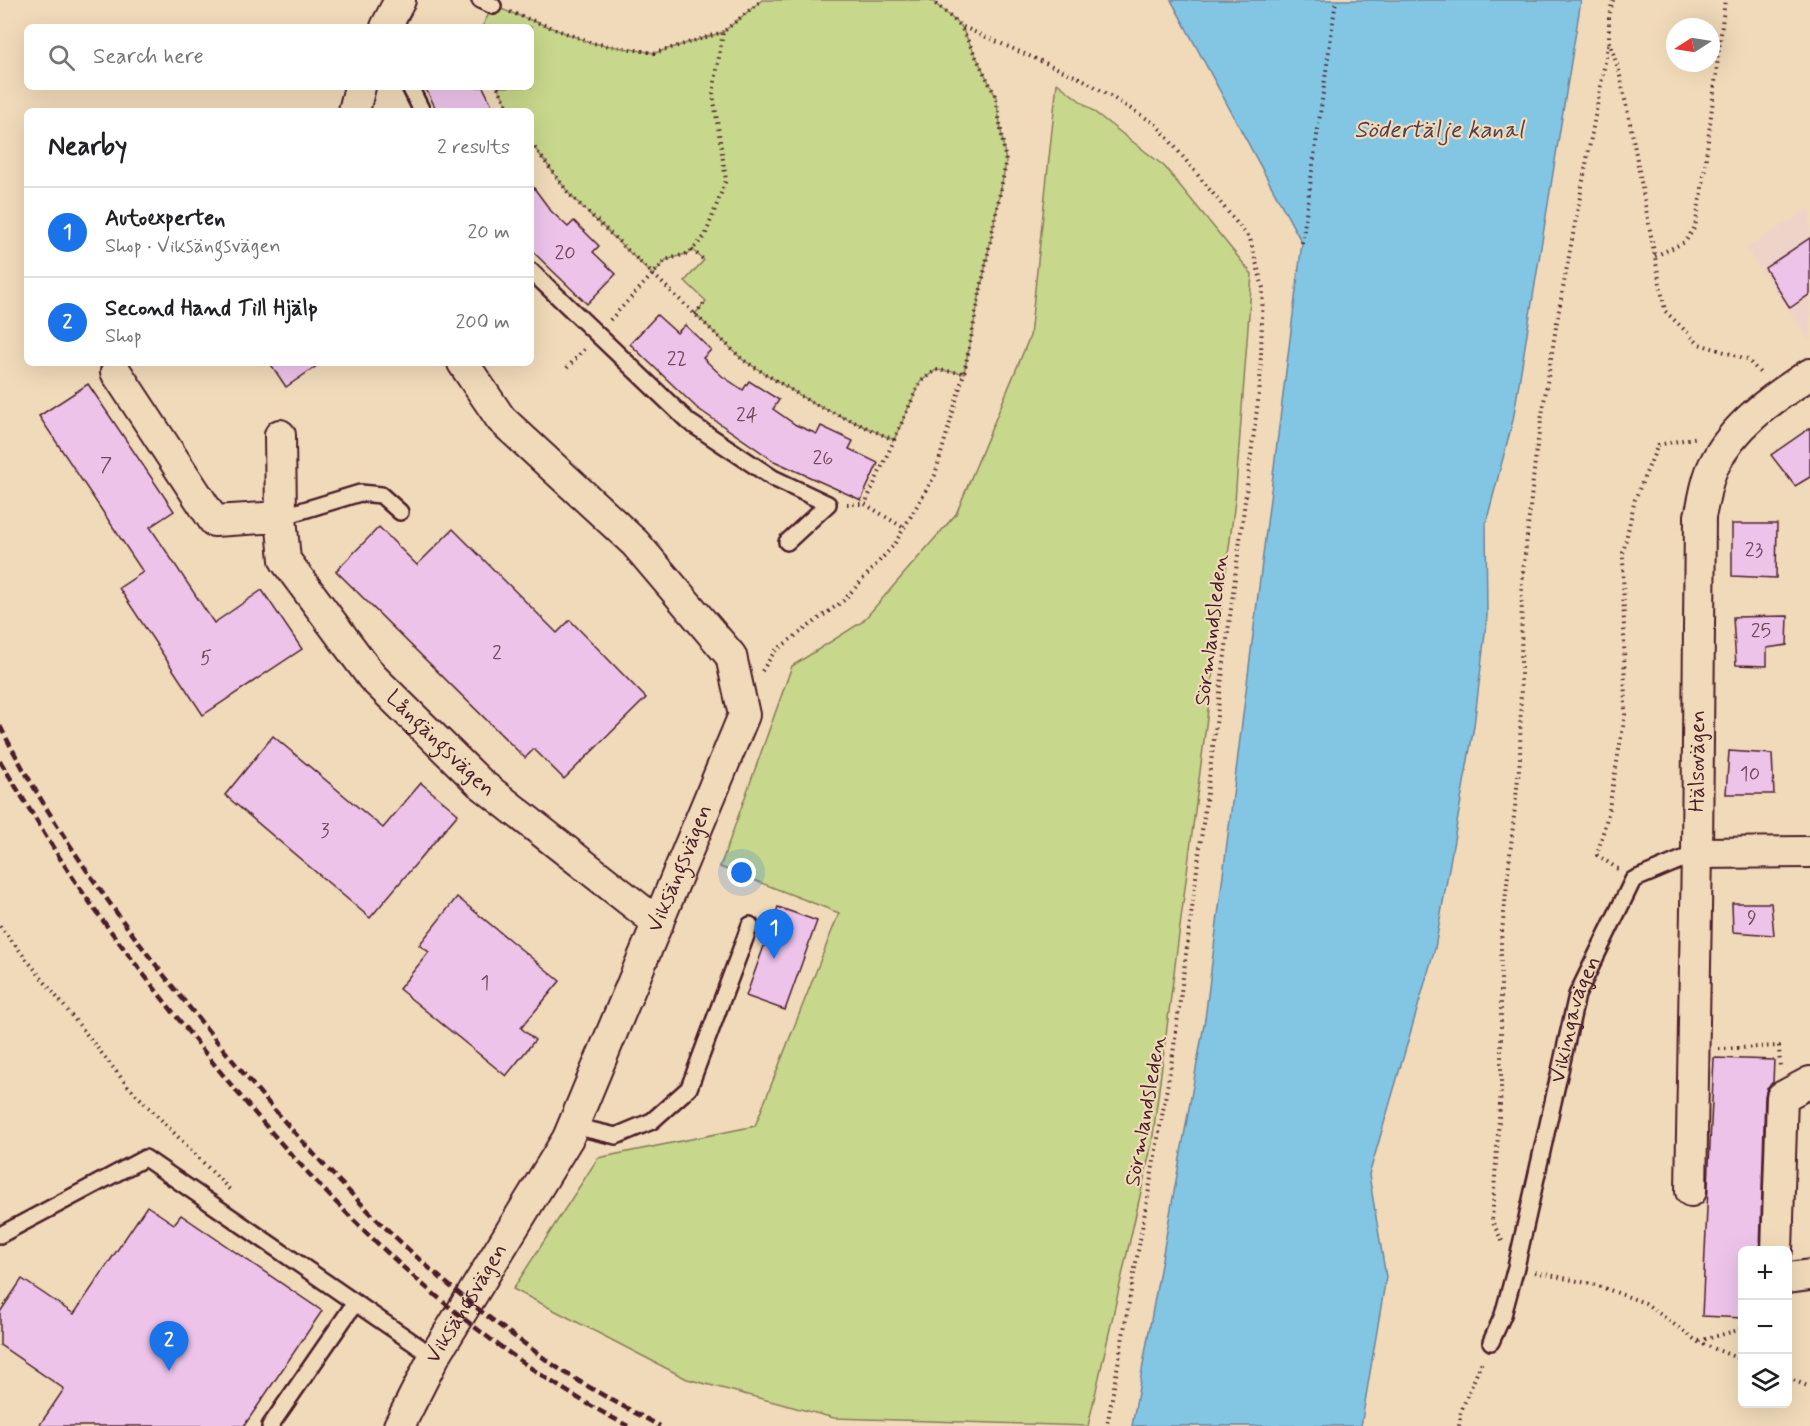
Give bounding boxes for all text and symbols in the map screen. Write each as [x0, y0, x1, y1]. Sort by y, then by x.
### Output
north arrow [1666, 18, 1720, 72]
search box [24, 24, 534, 90]
icon: search [45, 41, 78, 74]
text: Search here [93, 43, 204, 71]
water label: Södertälje kanal [1354, 115, 1526, 146]
text: Nearby [48, 130, 127, 164]
text: 2 results [437, 134, 510, 161]
text: Autoexperten [105, 205, 225, 233]
text: 1 [63, 219, 72, 246]
text: 20 m [467, 219, 510, 246]
text: Shop · Viksängsvägen [105, 233, 281, 260]
house number: 20 [554, 240, 576, 267]
text: Second Hand Till Hjälp [105, 295, 318, 323]
text: 2 [63, 309, 72, 336]
text: 200 m [455, 309, 510, 336]
text: Shop [105, 323, 142, 350]
house number: 22 [667, 346, 687, 373]
house number: 24 [736, 402, 758, 429]
house number: 26 [813, 445, 833, 472]
house number: 7 [100, 452, 112, 479]
house number: 23 [1745, 537, 1763, 564]
street label: Sörmlandsleden [1189, 552, 1235, 708]
house number: 25 [1751, 618, 1771, 645]
house number: 2 [492, 640, 502, 667]
house number: 5 [200, 645, 212, 672]
street label: Långängsvägen [380, 684, 501, 803]
street label: Hälsovägen [1683, 710, 1713, 812]
house number: 10 [1740, 761, 1760, 788]
street label: Viksängsvägen [641, 800, 719, 937]
house number: 3 [320, 818, 330, 845]
your location [727, 858, 756, 887]
house number: 9 [1747, 905, 1757, 932]
pin: 1 [754, 910, 794, 959]
street label: Vikingavägen [1544, 951, 1608, 1086]
house number: 1 [481, 970, 489, 997]
street label: Sörmlandsleden [1119, 1033, 1173, 1189]
street label: Viksängsvägen [419, 1238, 514, 1369]
map controls [1738, 1246, 1792, 1408]
button: + [1738, 1246, 1792, 1300]
button: − [1738, 1300, 1792, 1354]
pin: 2 [150, 1322, 188, 1371]
button: layers [1738, 1354, 1792, 1408]

